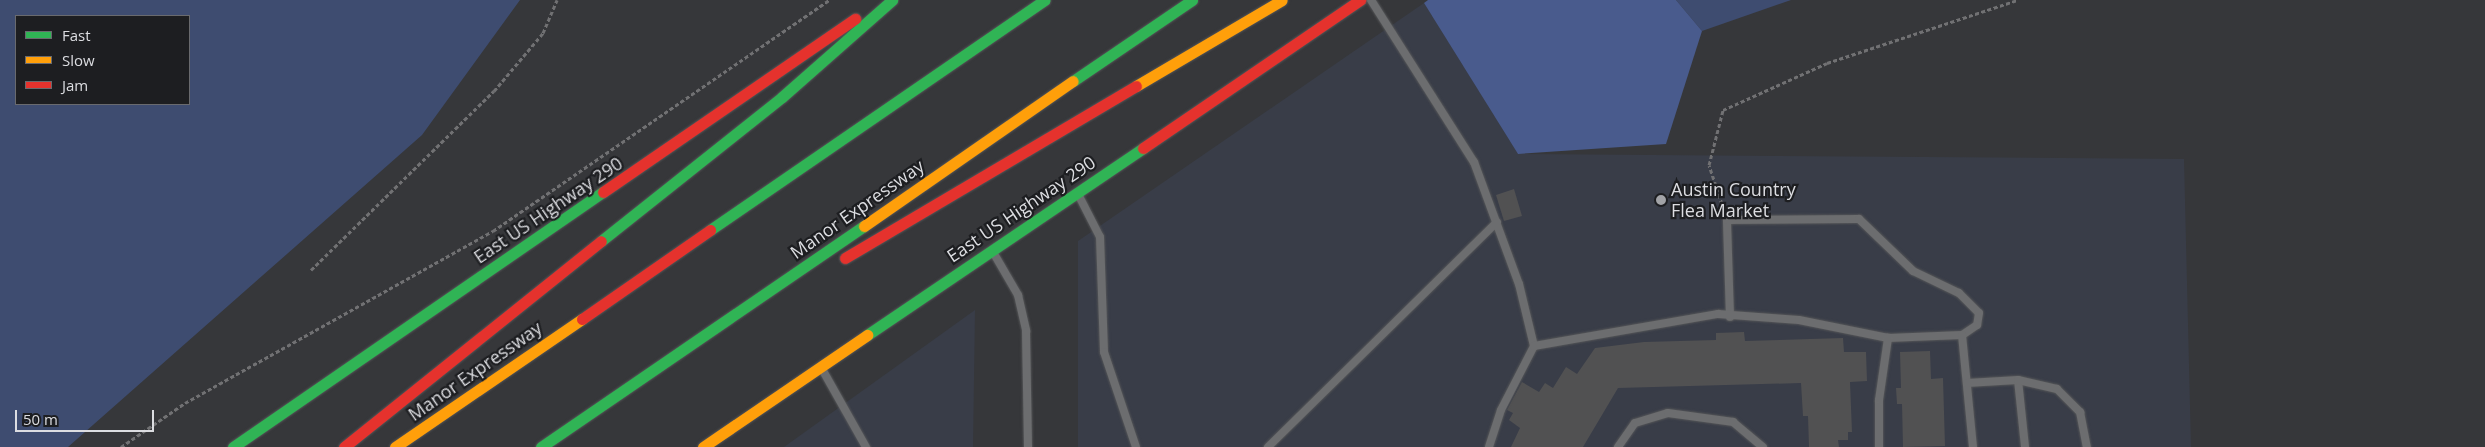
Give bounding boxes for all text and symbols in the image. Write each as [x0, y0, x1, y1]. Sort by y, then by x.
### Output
legend [15, 15, 190, 105]
text: Fast [62, 25, 91, 45]
text: Slow [62, 50, 95, 70]
text: Jam [62, 75, 88, 95]
street label: East US Highway 290 [943, 151, 1099, 267]
street label: East US Highway 290 [470, 152, 626, 268]
street label: Manor Expressway [786, 155, 928, 263]
place label: Austin Country Flea Market [1671, 179, 1796, 222]
marker: Austin Country Flea Market [1655, 194, 1667, 206]
street label: Manor Expressway [404, 317, 546, 425]
scale bar [18, 400, 156, 432]
text: 50 m [23, 409, 58, 429]

